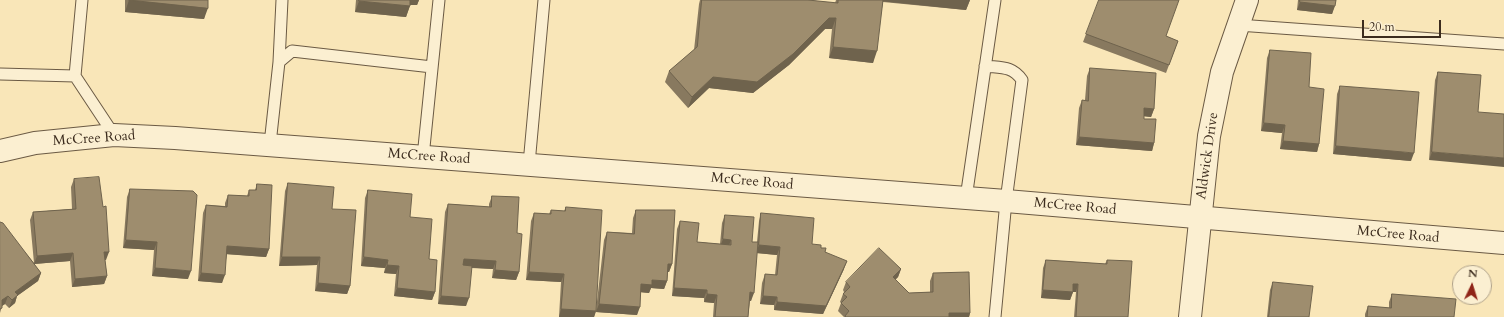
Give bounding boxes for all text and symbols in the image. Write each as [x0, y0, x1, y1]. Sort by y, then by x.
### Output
scale bar [1364, 12, 1443, 38]
text: 20 m [1369, 19, 1395, 35]
street label: Aldwick Drive [1194, 111, 1222, 201]
street label: McCree Road [52, 128, 136, 150]
street label: McCree Road [387, 146, 471, 168]
street label: McCree Road [710, 170, 794, 194]
street label: McCree Road [1033, 195, 1117, 219]
street label: McCree Road [1356, 223, 1440, 247]
north arrow [1452, 265, 1492, 305]
text: N [1468, 266, 1478, 281]

